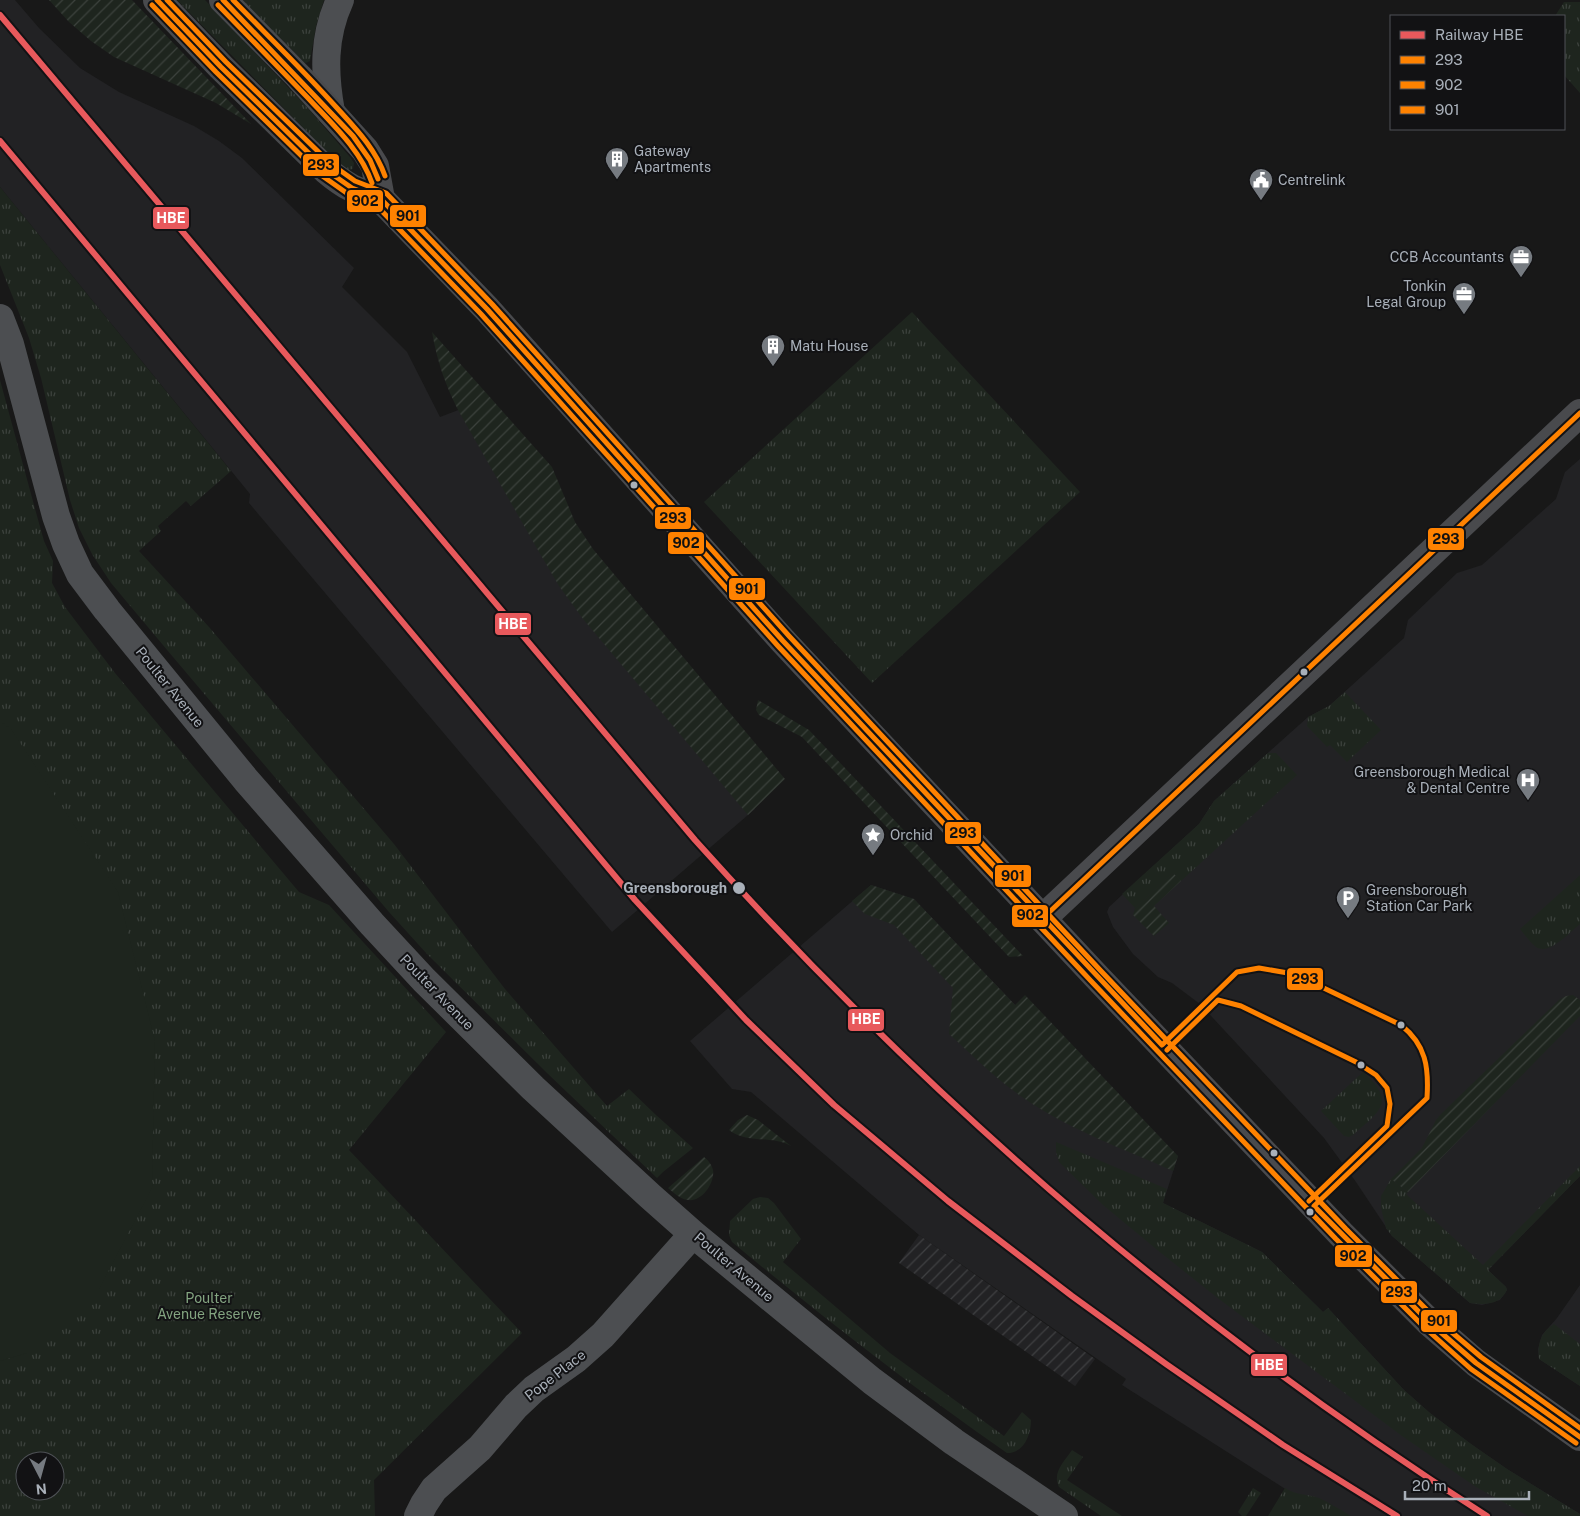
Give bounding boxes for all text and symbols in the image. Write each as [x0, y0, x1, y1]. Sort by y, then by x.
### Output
legend [1390, 15, 1565, 130]
text: Railway HBE [1435, 26, 1524, 43]
text: 293 [1435, 51, 1463, 68]
text: 902 [1435, 76, 1462, 93]
text: 901 [1435, 101, 1460, 118]
place label: Gateway Apartments [634, 143, 711, 175]
building icon: Gateway Apartments [604, 146, 630, 180]
line badge: 293 [302, 153, 340, 177]
text: 293 [307, 157, 335, 173]
public building icon: Centrelink [1248, 167, 1274, 201]
place label: Centrelink [1278, 172, 1346, 188]
line badge: 902 [346, 189, 384, 213]
text: 902 [351, 193, 379, 209]
line badge: 901 [389, 204, 427, 228]
line badge: HBE [152, 206, 190, 230]
text: 901 [396, 208, 420, 224]
text: HBE [156, 210, 186, 226]
office icon: CCB Accountants [1508, 244, 1534, 278]
place label: CCB Accountants [1390, 249, 1504, 265]
place label: Tonkin Legal Group [1366, 278, 1446, 310]
office icon: Tonkin Legal Group [1451, 281, 1477, 315]
building icon: Matu House [760, 333, 786, 367]
place label: Matu House [790, 338, 868, 354]
unlabelled marker [629, 480, 639, 490]
line badge: 293 [654, 506, 692, 530]
text: 293 [659, 510, 687, 526]
line badge: 293 [1427, 527, 1465, 551]
line badge: 902 [667, 531, 705, 555]
text: 293 [1432, 531, 1460, 547]
text: 902 [672, 535, 700, 551]
line badge: 901 [728, 577, 766, 601]
text: 901 [735, 581, 759, 597]
line badge: HBE [494, 612, 532, 636]
text: HBE [498, 616, 528, 632]
street label: Poulter Avenue [133, 644, 207, 730]
unlabelled marker [1299, 667, 1309, 677]
place label: Greensborough Medical & Dental Centre [1354, 764, 1510, 796]
hospital icon: Greensborough Medical & Dental Centre [1515, 767, 1541, 801]
line badge: 293 [944, 821, 982, 845]
place icon: Orchid [860, 822, 886, 856]
text: 293 [949, 825, 977, 841]
place label: Orchid [890, 827, 933, 843]
line badge: 901 [994, 864, 1032, 888]
text: 901 [1001, 868, 1025, 884]
place label: Greensborough [623, 880, 727, 896]
marker: Greensborough [731, 880, 747, 896]
place label: Greensborough Station Car Park [1366, 882, 1472, 914]
parking icon: Greensborough Station Car Park [1335, 885, 1361, 919]
line badge: 902 [1011, 904, 1049, 928]
text: 902 [1016, 907, 1044, 923]
street label: Poulter Avenue [397, 951, 477, 1033]
line badge: 293 [1286, 967, 1324, 991]
text: 293 [1291, 971, 1319, 987]
line badge: HBE [847, 1008, 885, 1032]
text: HBE [851, 1011, 881, 1027]
unlabelled marker [1396, 1020, 1406, 1030]
unlabelled marker [1356, 1060, 1366, 1070]
unlabelled marker [1269, 1148, 1279, 1158]
unlabelled marker [1305, 1207, 1315, 1217]
street label: Poulter Avenue [691, 1229, 777, 1305]
line badge: 902 [1334, 1244, 1373, 1268]
text: 902 [1339, 1248, 1367, 1264]
line badge: 293 [1380, 1280, 1418, 1304]
text: 293 [1385, 1284, 1413, 1300]
park label: Poulter Avenue Reserve [157, 1290, 261, 1322]
line badge: 901 [1420, 1309, 1458, 1333]
text: 901 [1427, 1313, 1451, 1329]
street label: Pope Place [521, 1346, 589, 1404]
line badge: HBE [1250, 1353, 1288, 1377]
text: HBE [1254, 1357, 1284, 1373]
north arrow [15, 1451, 65, 1501]
scale bar [1405, 1468, 1529, 1500]
text: 20 m [1412, 1477, 1447, 1494]
text: N [35, 1480, 48, 1497]

